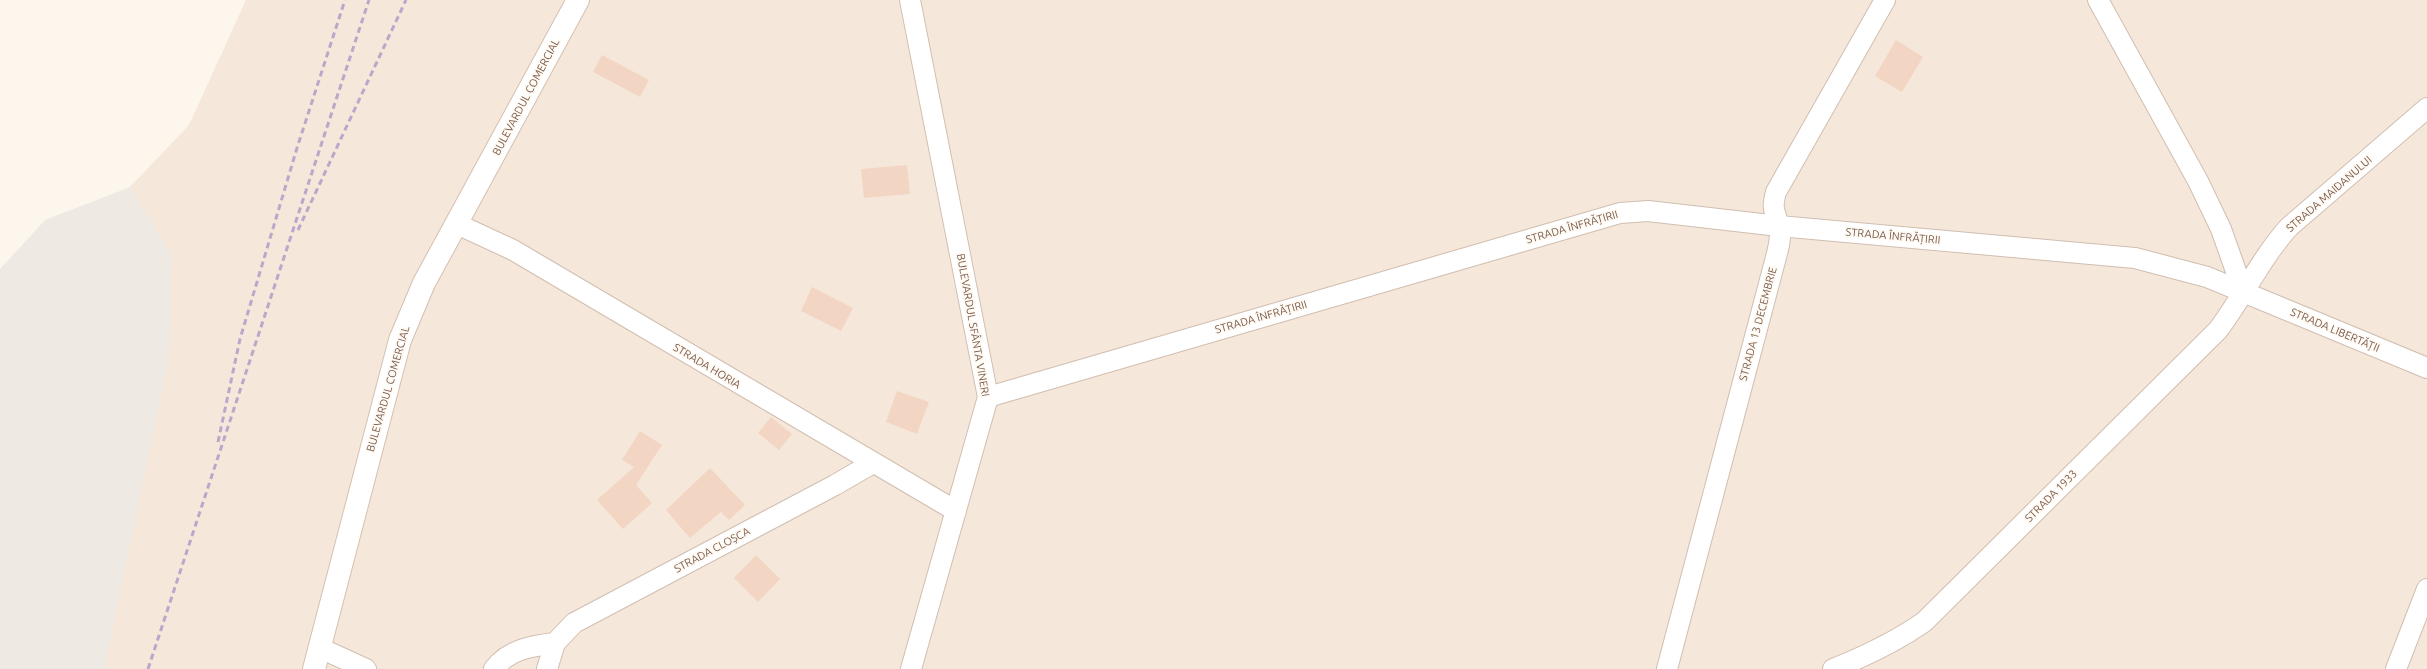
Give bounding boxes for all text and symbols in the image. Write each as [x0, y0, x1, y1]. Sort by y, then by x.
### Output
street label: BULEVARDUL COMERCIAL [490, 36, 562, 158]
street label: STRADA MAIDANULUI [2284, 153, 2374, 235]
street label: STRADA ÎNFRĂȚIRII [1524, 208, 1620, 246]
street label: STRADA ÎNFRĂȚIRII [1845, 225, 1941, 247]
street label: BULEVARDUL SFÂNTA VINERI [954, 252, 992, 398]
street label: STRADA 13 DECEMBRIE [1736, 266, 1780, 382]
street label: STRADA ÎNFRĂȚIRII [1213, 298, 1309, 336]
street label: STRADA LIBERTĂȚII [2288, 305, 2382, 355]
street label: BULEVARDUL COMERCIAL [364, 325, 412, 453]
street label: STRADA HORIA [671, 341, 743, 391]
street label: STRADA 1933 [2022, 467, 2080, 525]
street label: STRADA CLOȘCA [672, 524, 752, 576]

